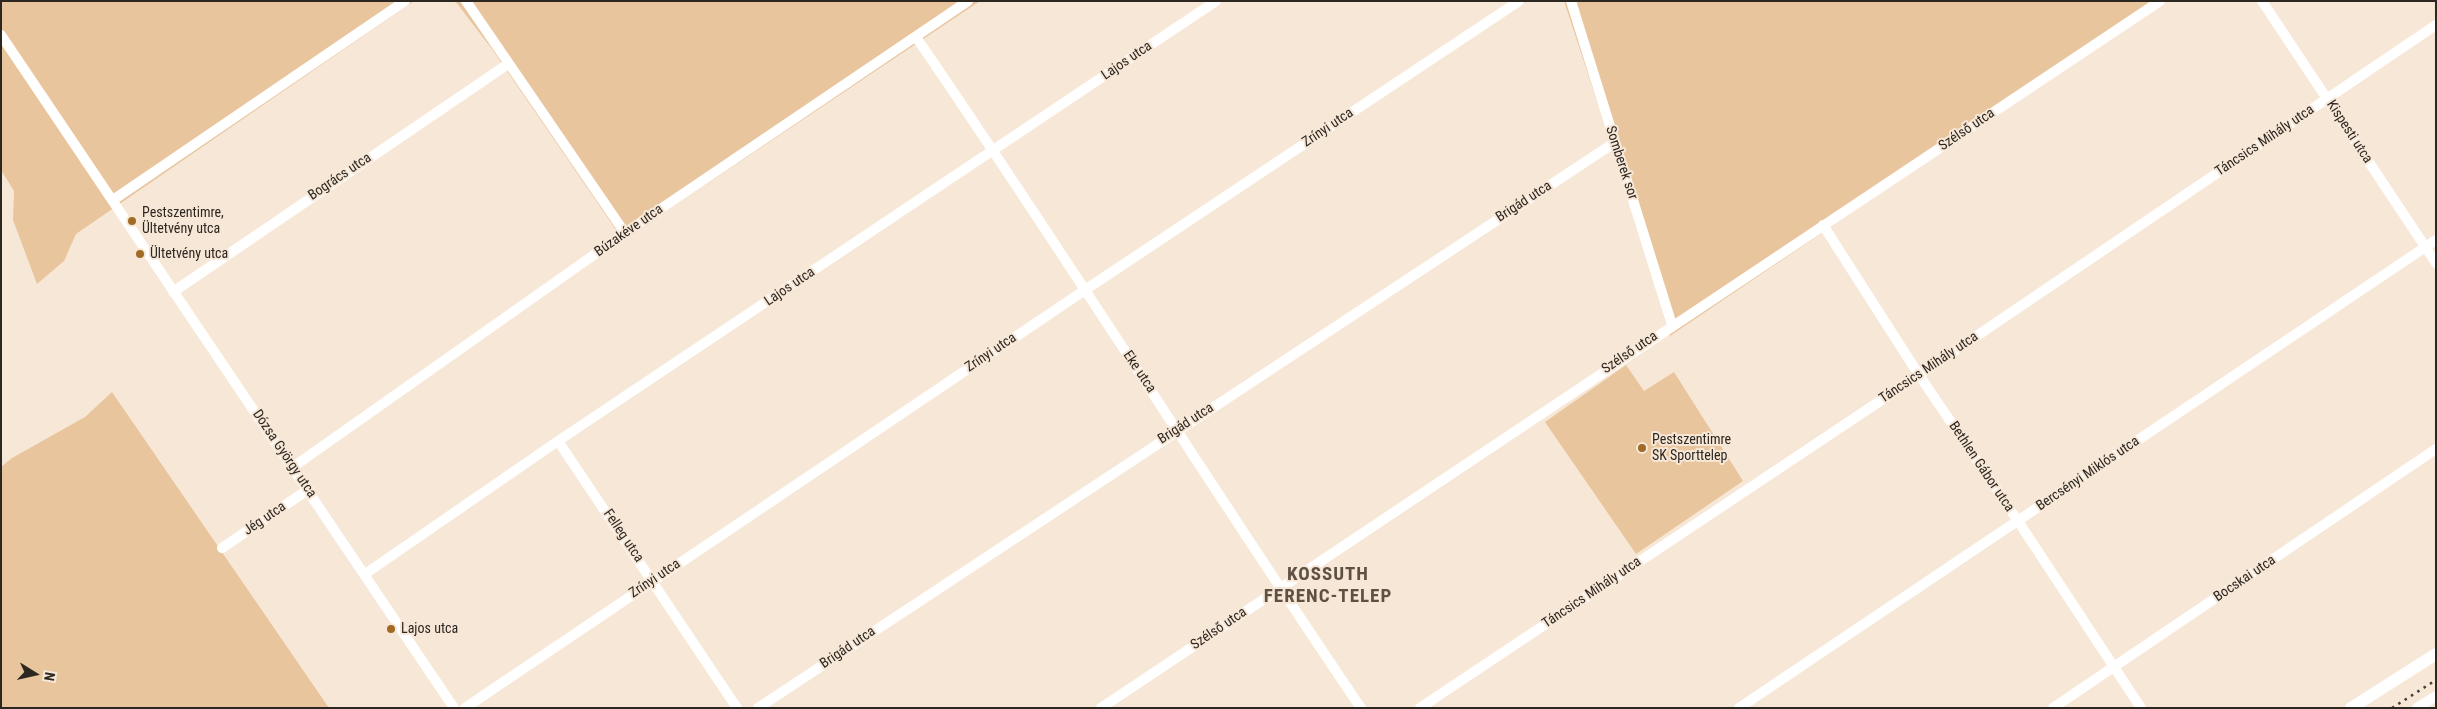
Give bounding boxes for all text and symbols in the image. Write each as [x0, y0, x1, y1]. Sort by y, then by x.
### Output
street label: Lajos utca [1099, 38, 1155, 84]
street label: Kispesti utca [2322, 97, 2376, 167]
street label: Táncsics Mihály utca [2212, 102, 2318, 180]
street label: Zrínyi utca [1299, 105, 1357, 151]
street label: Szélső utca [1936, 105, 1998, 155]
street label: Somberek sor [1601, 124, 1641, 202]
street label: Bogrács utca [305, 150, 375, 204]
street label: Brigád utca [1493, 178, 1555, 226]
street label: Búzakéve utca [592, 201, 666, 261]
place label: Pestszentimre, Ültetvény utca [142, 205, 224, 238]
marker: Pestszentimre, Ültetvény utca [126, 215, 138, 227]
place label: Ültetvény utca [150, 246, 228, 262]
marker: Ültetvény utca [134, 248, 146, 260]
street label: Lajos utca [762, 264, 818, 310]
street label: Szélső utca [1599, 328, 1661, 378]
street label: Táncsics Mihály utca [1876, 329, 1982, 407]
street label: Zrínyi utca [962, 330, 1020, 376]
street label: Eke utca [1119, 348, 1159, 396]
street label: Brigád utca [1155, 400, 1217, 448]
street label: Dózsa György utca [248, 407, 320, 501]
street label: Bethlen Gábor utca [1945, 419, 2017, 515]
place label: Pestszentimre SK Sporttelep [1652, 432, 1731, 464]
street label: Bercsényi Miklós utca [2033, 433, 2143, 515]
marker: Pestszentimre SK Sporttelep [1636, 442, 1648, 454]
street label: Jég utca [241, 499, 289, 539]
street label: Felleg utca [599, 506, 647, 566]
street label: Bocskai utca [2211, 552, 2279, 606]
street label: Táncsics Mihály utca [1539, 554, 1645, 632]
street label: Zrínyi utca [626, 556, 684, 602]
district label: KOSSUTH FERENC-TELEP [1262, 564, 1394, 608]
street label: Szélső utca [1188, 604, 1250, 654]
place label: Lajos utca [401, 621, 458, 637]
marker: Lajos utca [385, 623, 397, 635]
street label: Brigád utca [817, 623, 879, 673]
north arrow [10, 649, 60, 699]
text: N [41, 671, 58, 682]

